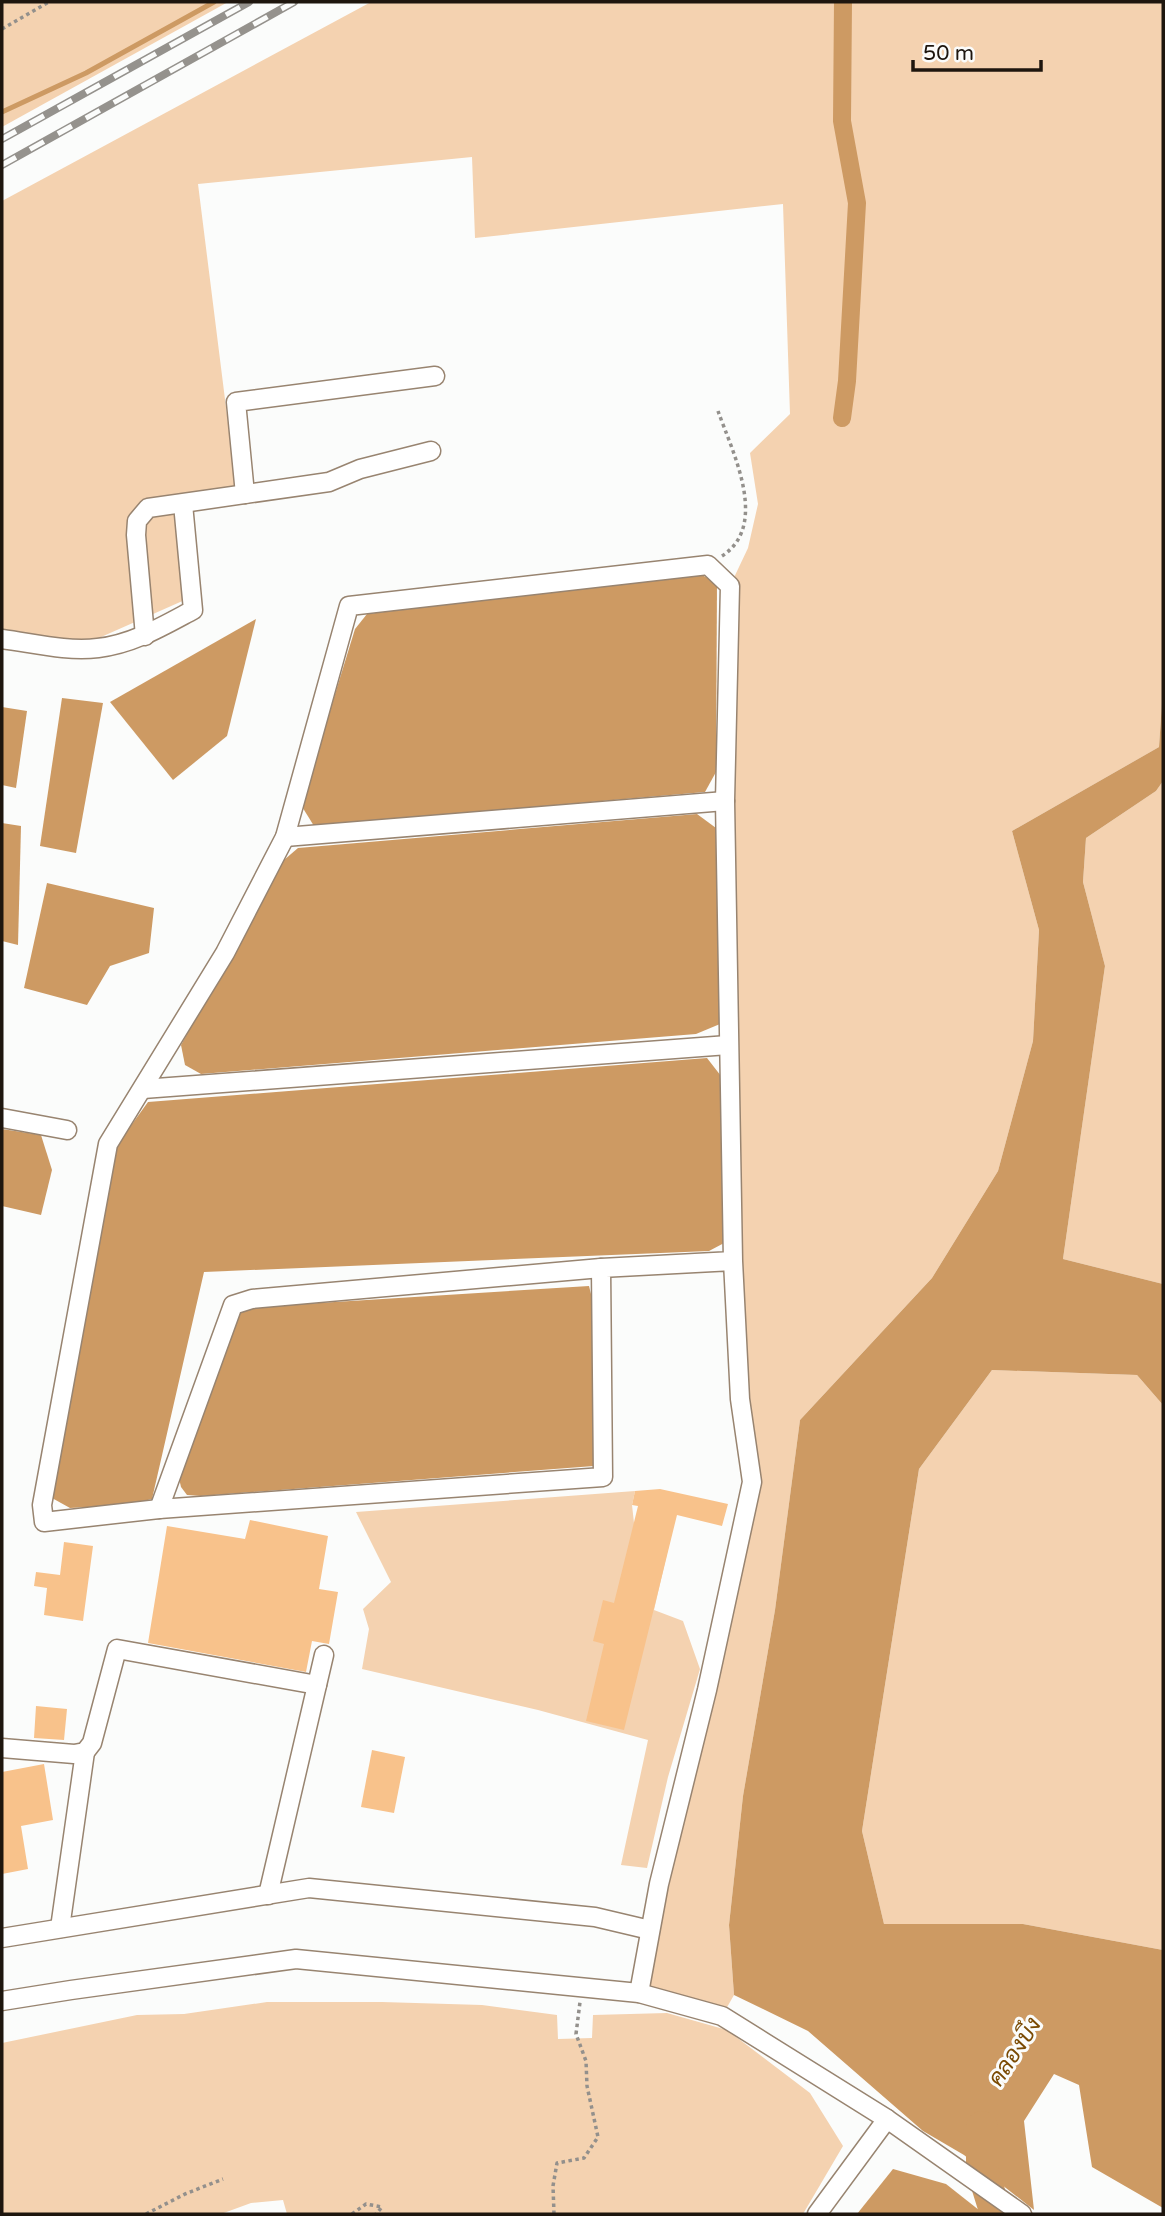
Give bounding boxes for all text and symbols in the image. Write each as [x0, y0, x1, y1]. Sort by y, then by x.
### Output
scale bar [913, 28, 1041, 72]
text: 50 m [923, 41, 974, 66]
water label: คลองบึง [982, 2012, 1048, 2092]

